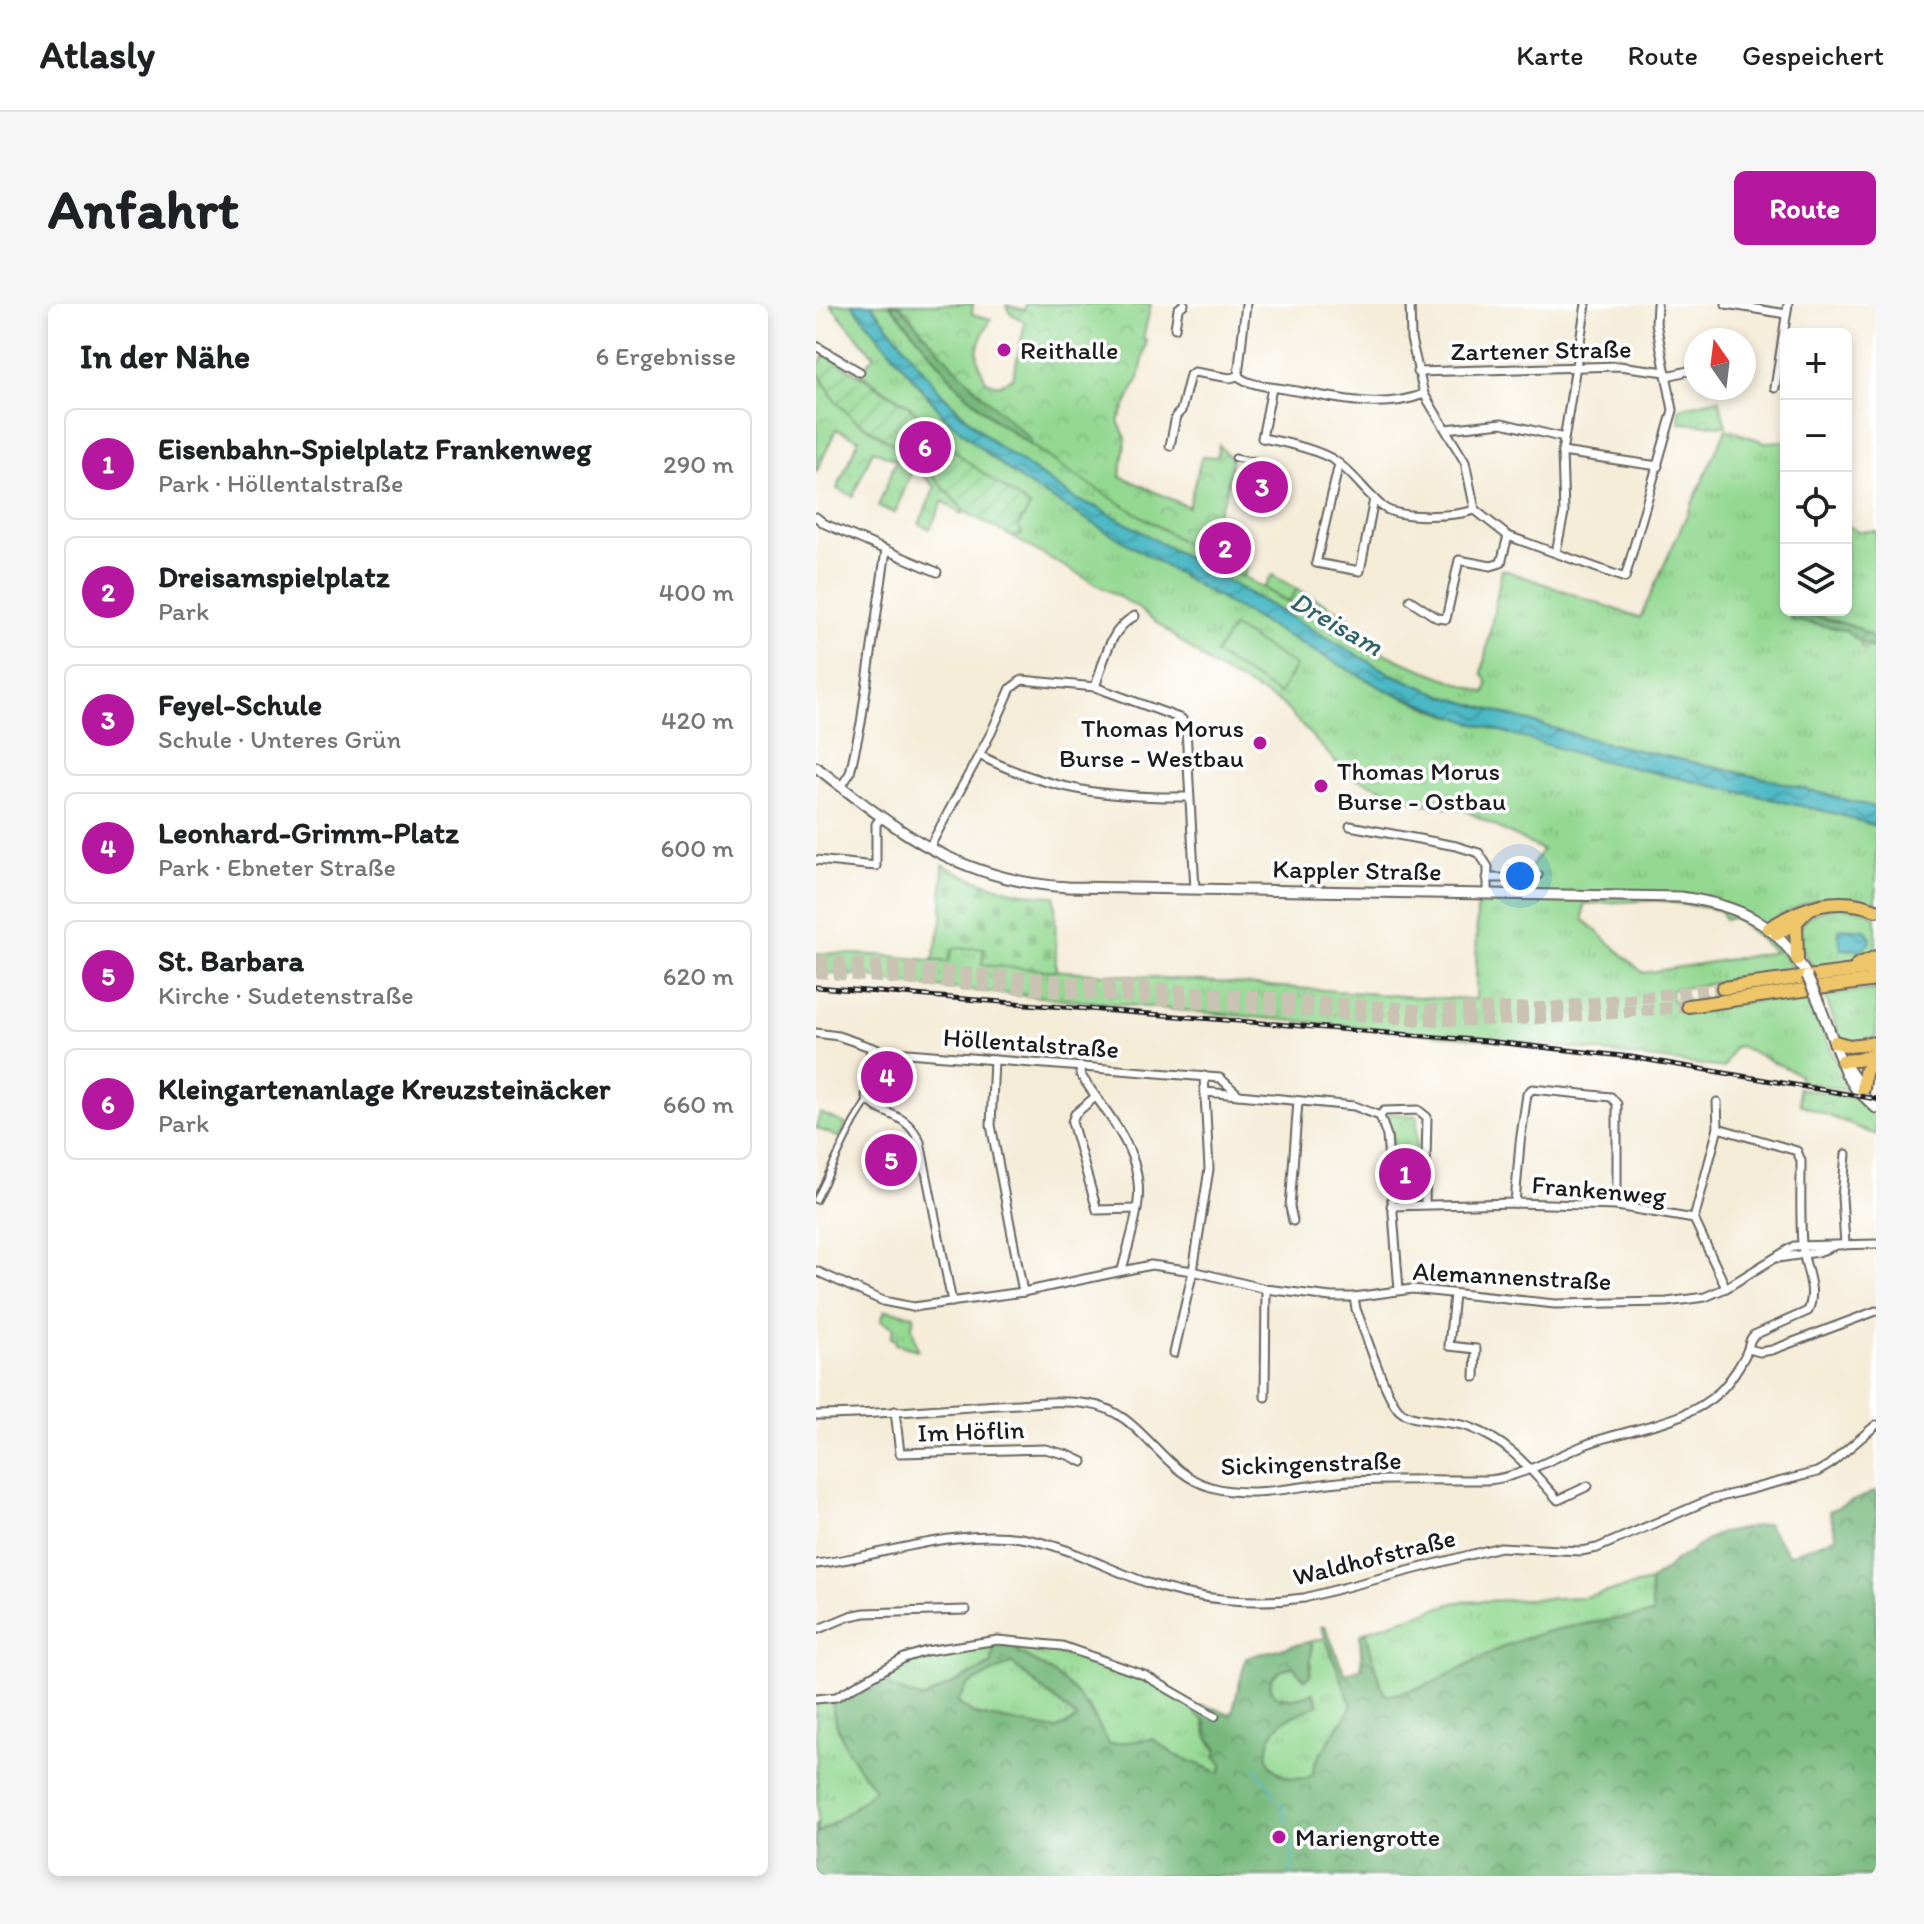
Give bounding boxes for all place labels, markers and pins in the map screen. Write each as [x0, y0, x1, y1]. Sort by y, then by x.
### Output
place label: Reithalle [1020, 334, 1118, 366]
marker: Reithalle [995, 341, 1013, 359]
pin: 6 [899, 417, 951, 477]
pin: 3 [1236, 457, 1288, 517]
pin: 2 [1199, 518, 1251, 578]
place label: Thomas Morus Burse - Westbau [1059, 712, 1244, 774]
marker: Thomas Morus Burse - Westbau [1251, 734, 1269, 752]
place label: Thomas Morus Burse - Ostbau [1337, 755, 1506, 817]
marker: Thomas Morus Burse - Ostbau [1312, 777, 1330, 795]
pin: 4 [861, 1047, 913, 1107]
pin: 5 [865, 1130, 917, 1190]
pin: 1 [1379, 1144, 1431, 1204]
place label: Mariengrotte [1295, 1821, 1440, 1853]
marker: Mariengrotte [1270, 1828, 1288, 1846]

